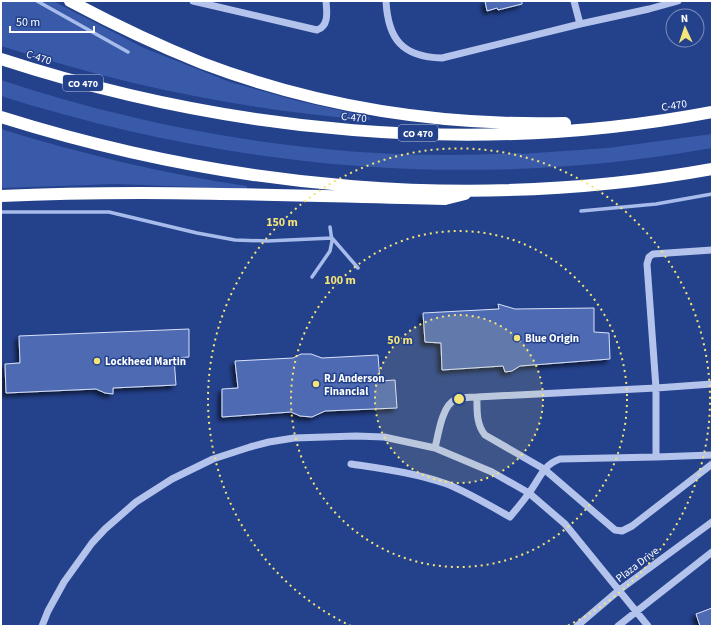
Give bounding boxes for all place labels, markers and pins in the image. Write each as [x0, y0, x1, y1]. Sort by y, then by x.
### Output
place label: Blue Origin [525, 331, 579, 346]
marker: Blue Origin [512, 333, 522, 343]
place label: Lockheed Martin [105, 354, 186, 369]
marker: Lockheed Martin [92, 356, 102, 366]
place label: RJ Anderson Financial [324, 371, 385, 399]
marker: RJ Anderson Financial [311, 379, 321, 389]
centre of rings [452, 392, 466, 406]

